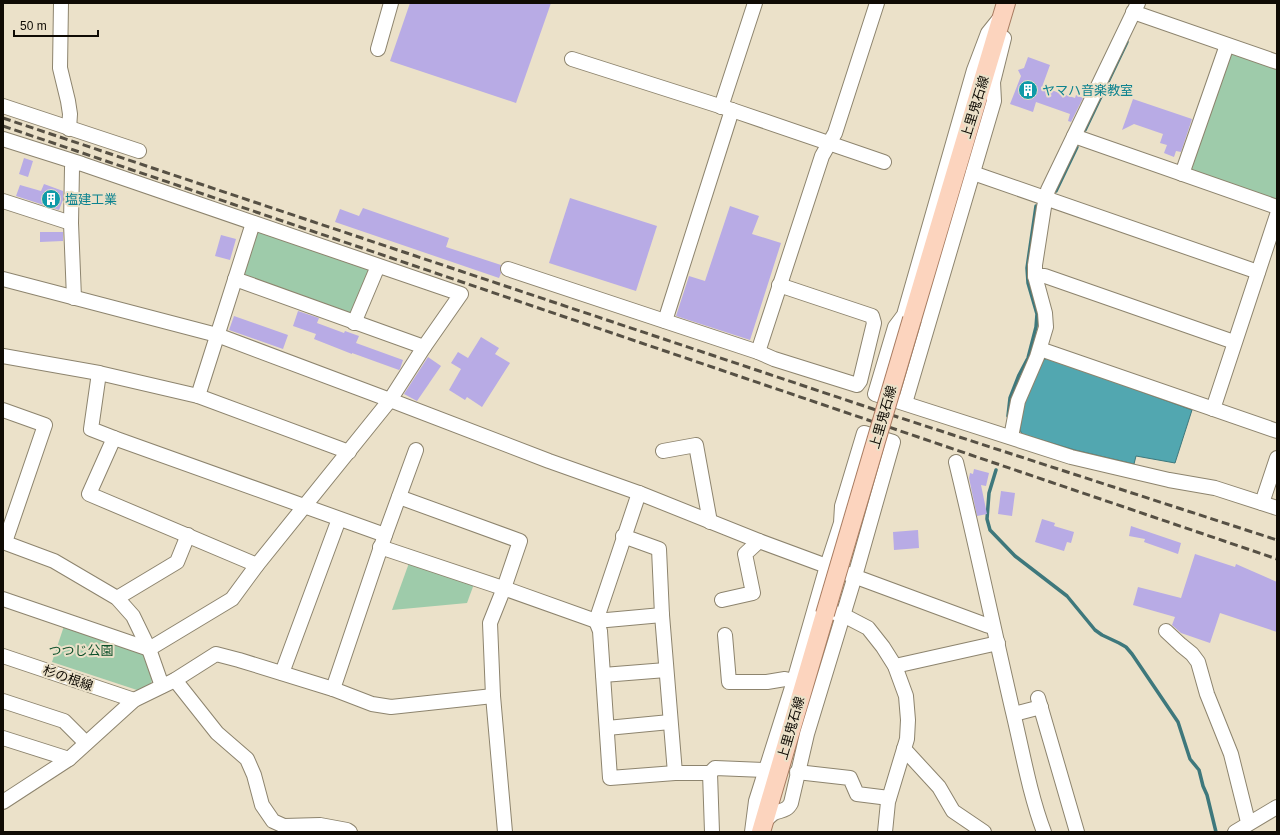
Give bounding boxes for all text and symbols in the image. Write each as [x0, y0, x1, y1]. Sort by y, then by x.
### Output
scale bar [14, 12, 98, 38]
text: 50 m [20, 19, 47, 33]
street label: 上里鬼石線 [958, 74, 992, 140]
building icon: ヤマハ音楽教室 [1017, 79, 1039, 101]
place label: ヤマハ音楽教室 [1042, 83, 1133, 98]
building icon: 塩建工業 [40, 188, 62, 210]
place label: 塩建工業 [65, 192, 117, 207]
street label: 上里鬼石線 [867, 384, 899, 450]
park label: つつじ公園 [48, 643, 114, 658]
street label: 杉の根線 [41, 662, 95, 694]
street label: 上里鬼石線 [775, 695, 807, 761]

